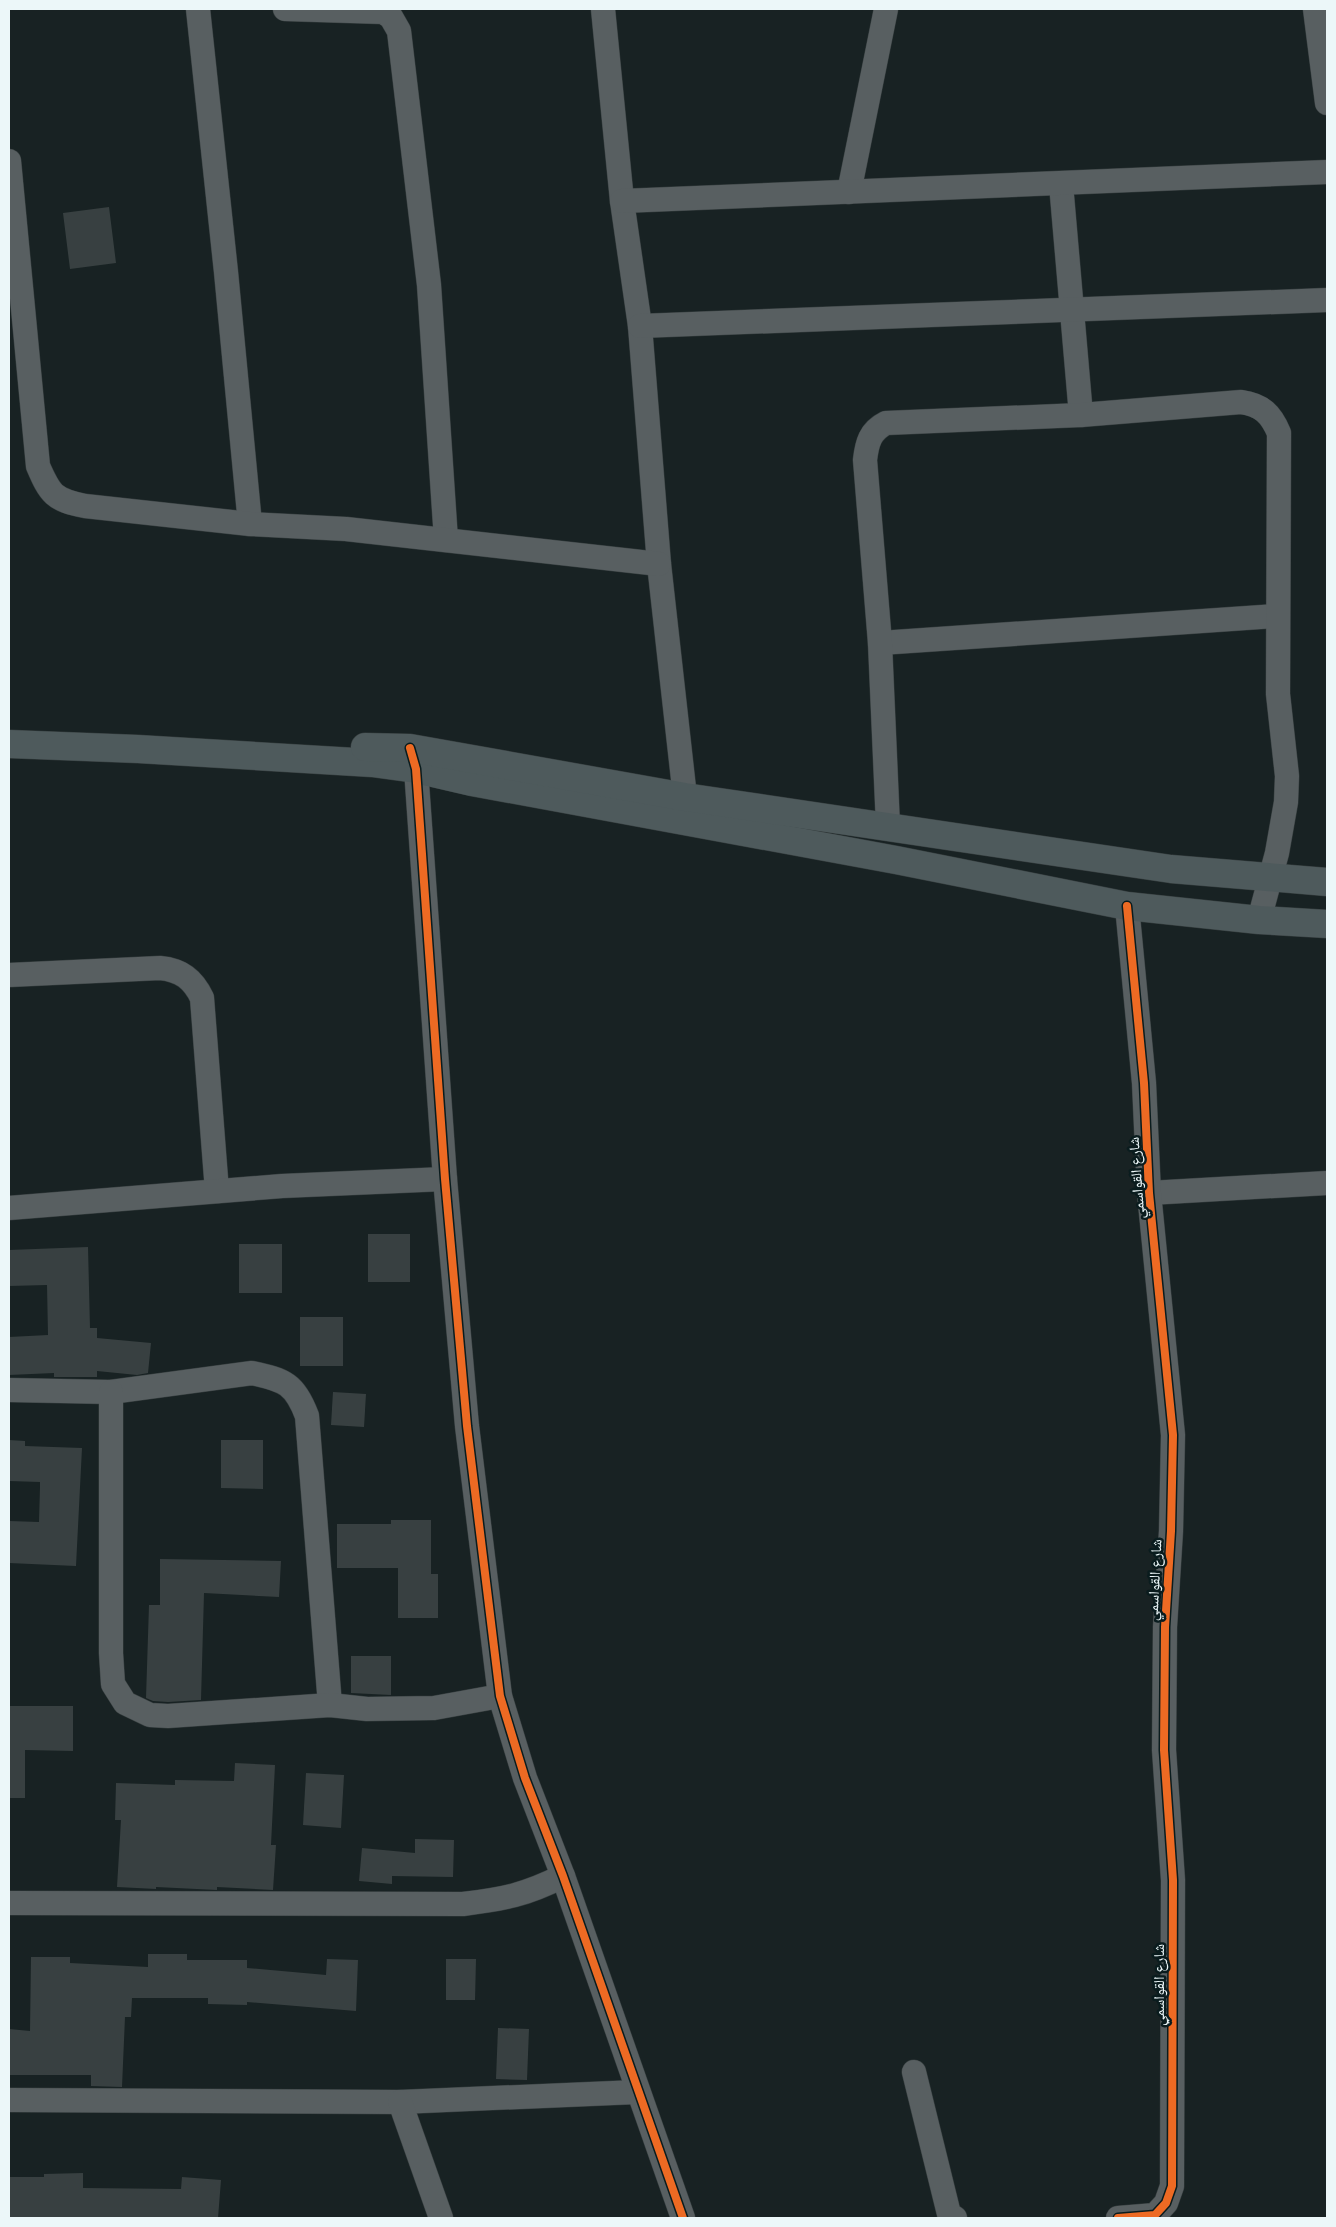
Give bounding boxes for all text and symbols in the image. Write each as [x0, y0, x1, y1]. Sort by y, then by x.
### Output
street label: شارع القواسمي [1124, 1136, 1151, 1220]
street label: شارع القواسمي [1142, 1538, 1168, 1622]
street label: شارع القواسمي [1149, 1944, 1170, 2026]

